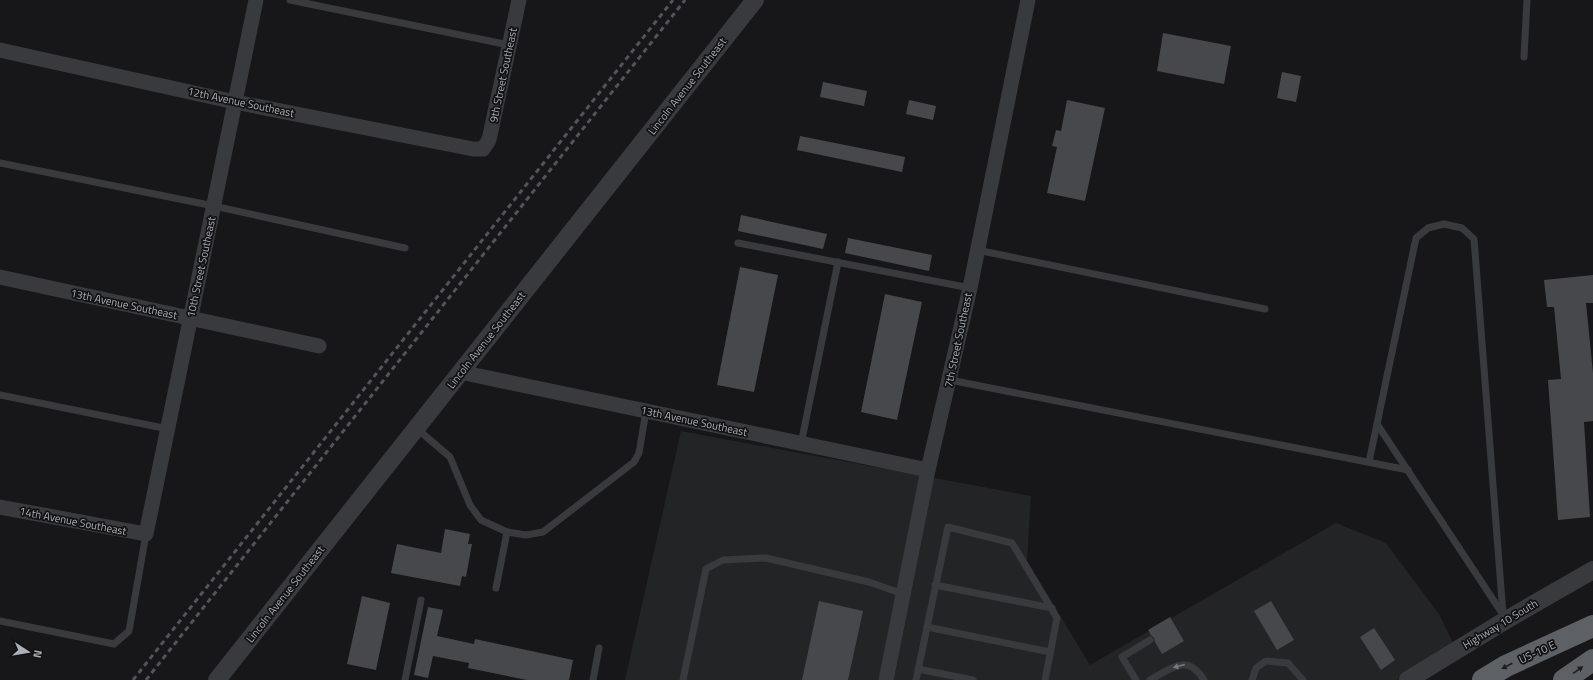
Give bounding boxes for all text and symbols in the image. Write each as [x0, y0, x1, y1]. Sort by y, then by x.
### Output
street label: 9th Street Southeast [485, 26, 521, 124]
street label: Lincoln Avenue Southeast [644, 34, 730, 138]
street label: 12th Avenue Southeast [186, 83, 296, 121]
street label: 10th Street Southeast [182, 215, 220, 319]
street label: 13th Avenue Southeast [69, 285, 179, 323]
street label: Lincoln Avenue Southeast [443, 288, 529, 392]
street label: 7th Street Southeast [940, 291, 976, 389]
street label: 13th Avenue Southeast [639, 402, 749, 440]
street label: 14th Avenue Southeast [18, 503, 128, 539]
street label: Lincoln Avenue Southeast [242, 542, 328, 646]
street label: Highway 10 South [1459, 595, 1541, 653]
north arrow [8, 632, 48, 672]
street label: US-10 E [1516, 637, 1558, 667]
text: N [29, 649, 46, 659]
one-way arrow [1173, 663, 1185, 669]
one-way arrow [1501, 663, 1513, 669]
one-way arrow [1573, 666, 1583, 674]

